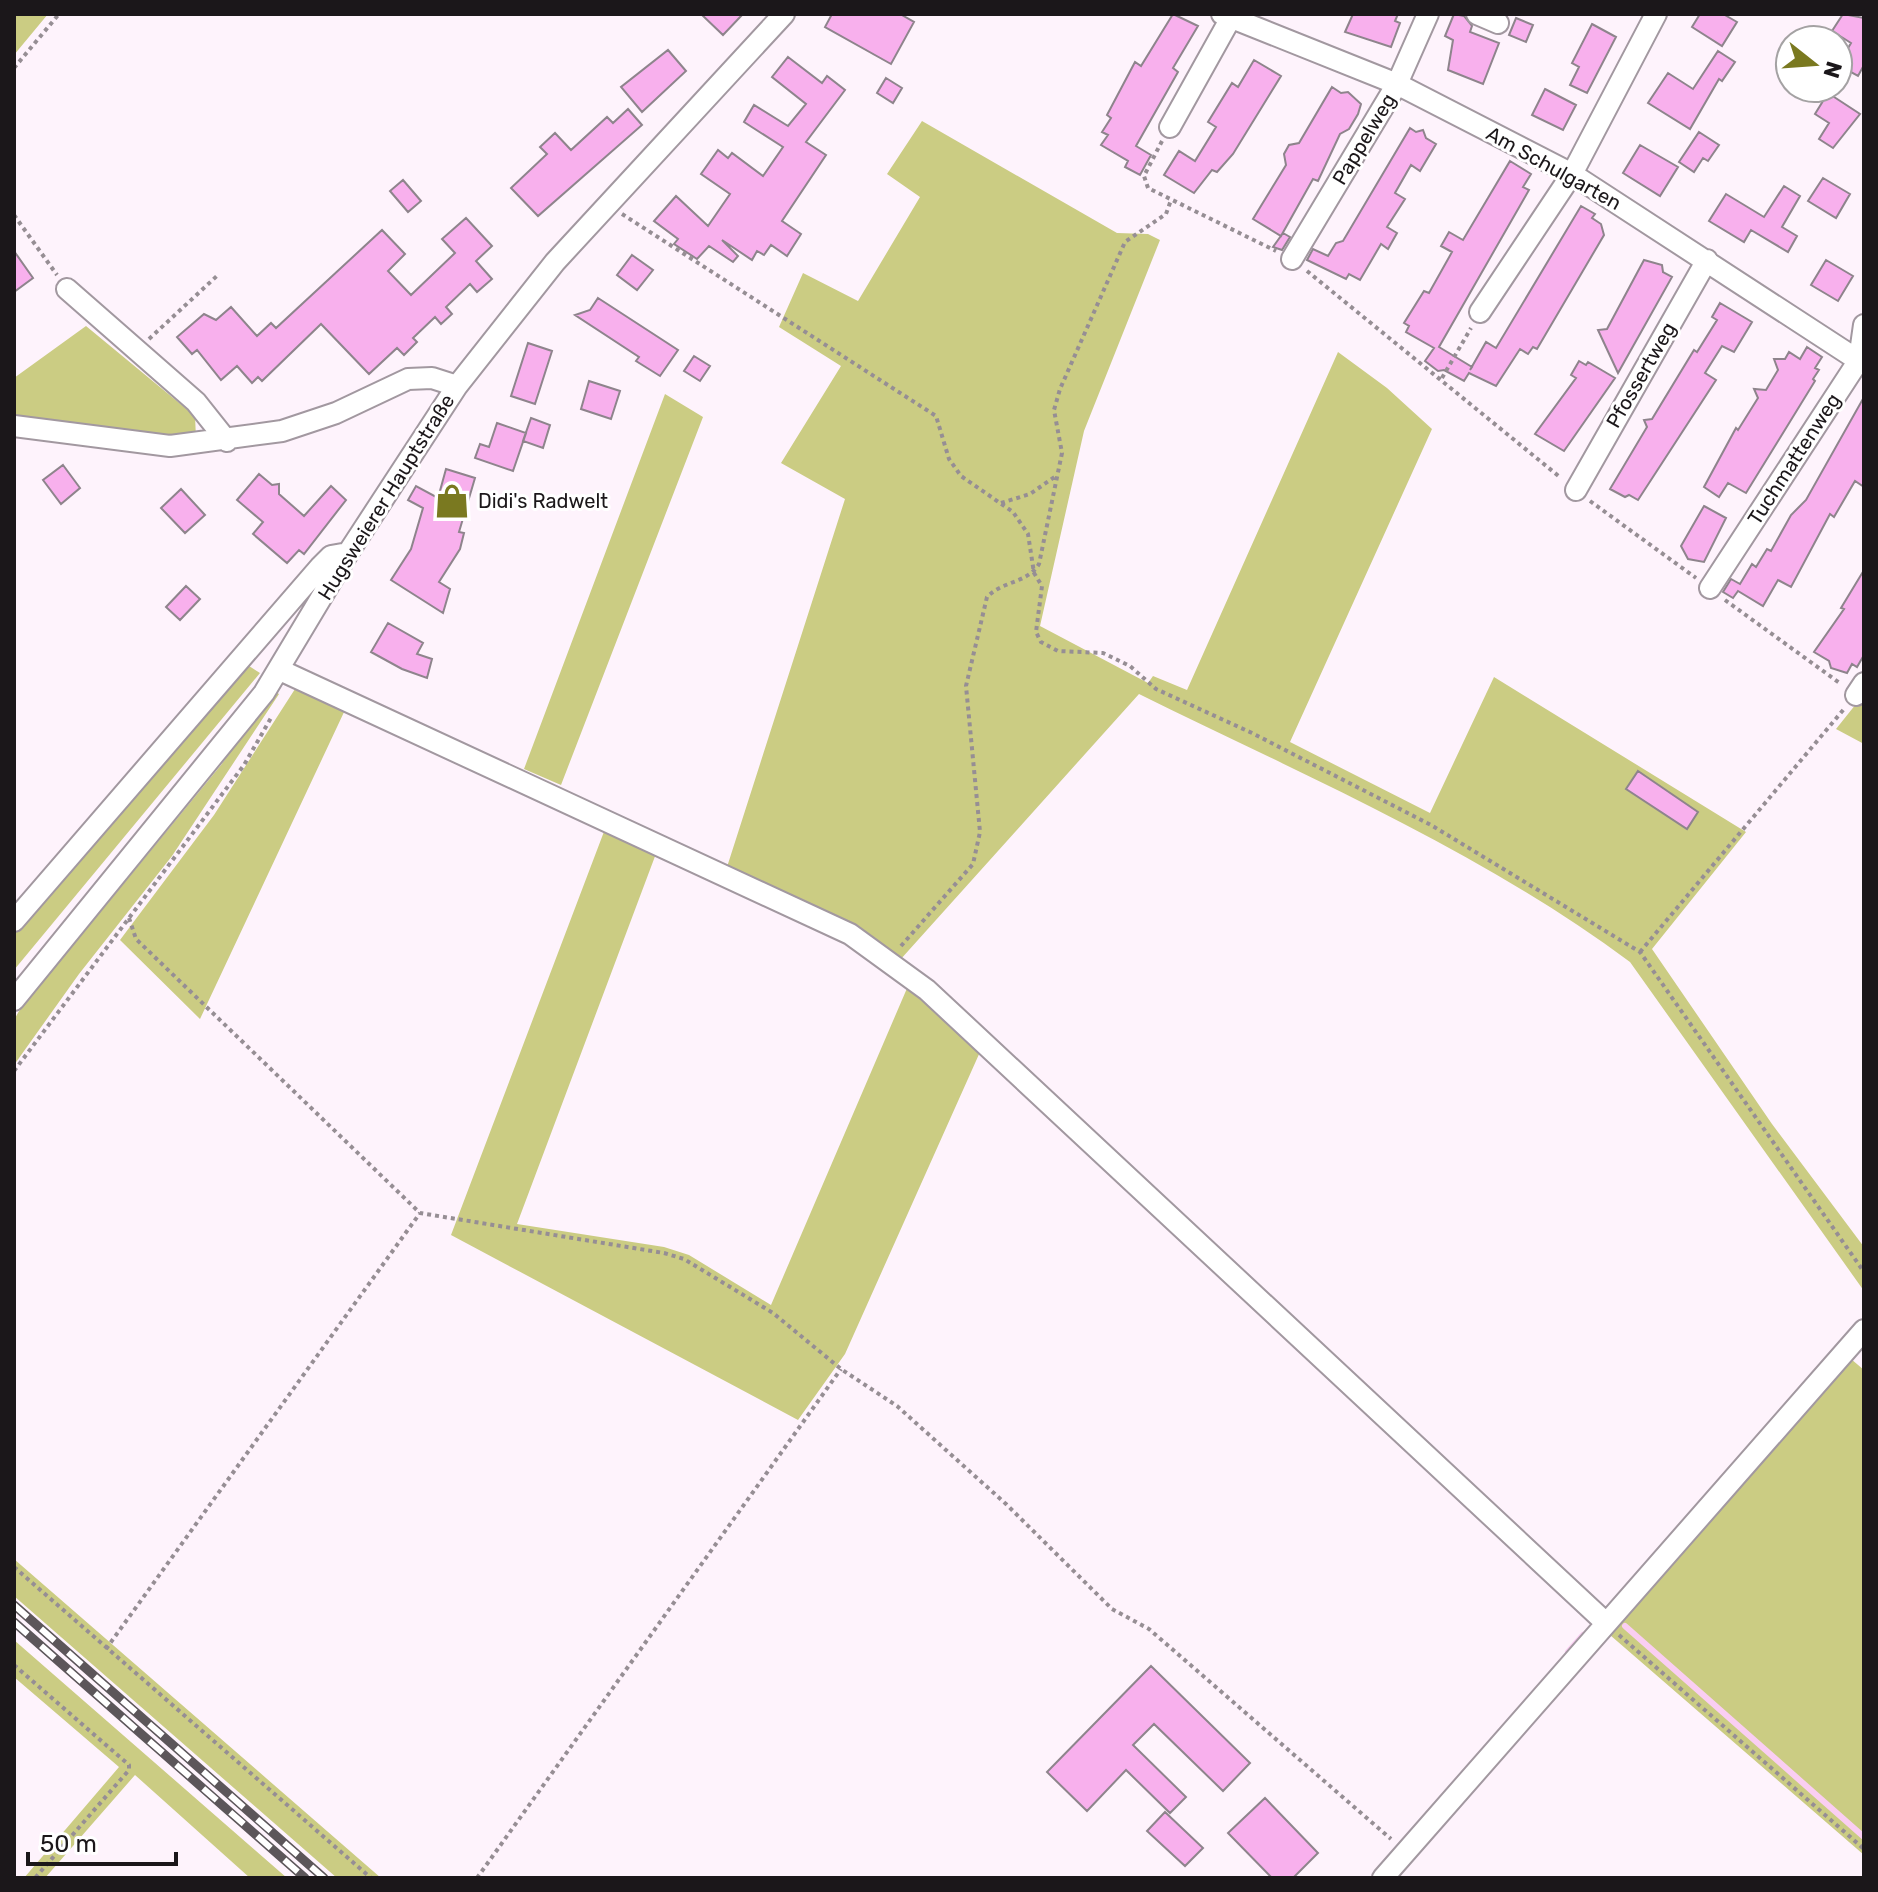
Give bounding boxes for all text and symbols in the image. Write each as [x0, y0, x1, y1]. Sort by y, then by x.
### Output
north arrow [1774, 24, 1854, 104]
text: N [1817, 58, 1848, 81]
street label: Pappelweg [1327, 89, 1401, 189]
street label: Am Schulgarten [1482, 121, 1626, 215]
street label: Pfossertweg [1601, 318, 1681, 432]
street label: Tuchmattenweg [1743, 389, 1845, 529]
street label: Hugsweierer Hauptstraße [313, 390, 459, 604]
shop icon: Didi's Radwelt [433, 482, 471, 520]
place label: Didi's Radwelt [478, 489, 608, 513]
scale bar [28, 1816, 176, 1866]
text: 50 m [40, 1830, 97, 1858]

